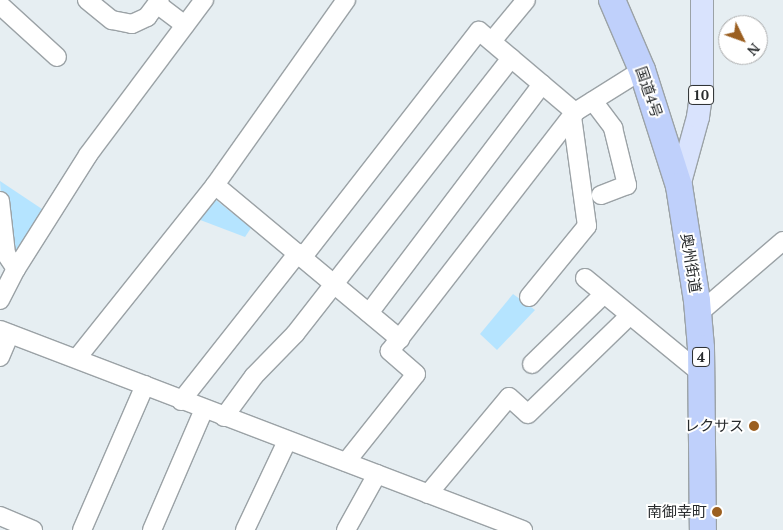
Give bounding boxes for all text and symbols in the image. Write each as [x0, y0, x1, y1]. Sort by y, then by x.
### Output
north arrow [718, 15, 768, 65]
text: N [743, 39, 764, 60]
street label: 国道4号 [632, 64, 666, 120]
road number: 10 [687, 84, 715, 106]
street label: 奥州街道 [677, 232, 705, 294]
road number: 4 [691, 346, 711, 368]
place label: レクサス [684, 417, 744, 435]
marker: レクサス [748, 420, 760, 432]
place label: 南御幸町 [647, 503, 707, 521]
marker: 南御幸町 [711, 506, 723, 518]

